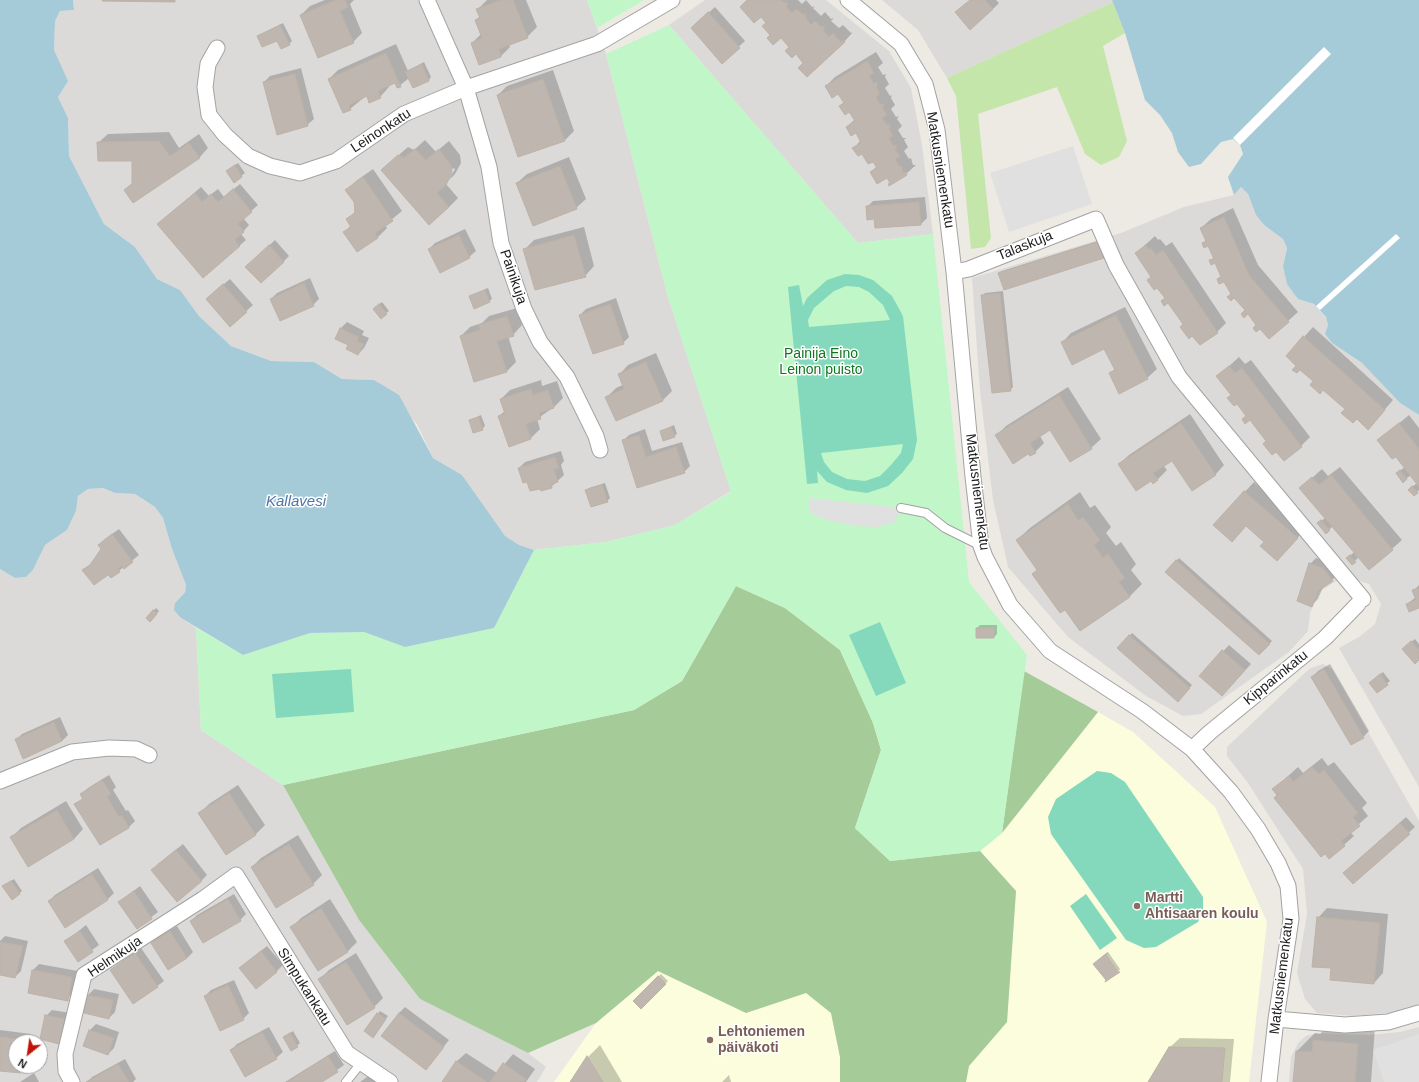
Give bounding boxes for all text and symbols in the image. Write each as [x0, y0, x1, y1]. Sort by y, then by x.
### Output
street label: Leinonkatu [348, 105, 414, 157]
street label: Matkusniemenkatu [923, 111, 957, 229]
street label: Talaskuja [995, 227, 1055, 265]
street label: Painikuja [496, 247, 530, 307]
park label: Painija Eino Leinon puisto [779, 346, 863, 378]
street label: Matkusniemenkatu [962, 433, 992, 551]
water label: Kallavesi [266, 493, 326, 511]
street label: Kipparinkatu [1240, 647, 1312, 709]
place label: Martti Ahtisaaren koulu [1145, 890, 1259, 922]
marker: Martti Ahtisaaren koulu [1132, 901, 1142, 911]
street label: Matkusniemenkatu [1267, 917, 1297, 1035]
street label: Helmikuja [85, 933, 145, 981]
street label: Simpukankatu [273, 945, 335, 1029]
place label: Lehtoniemen päiväkoti [718, 1024, 805, 1056]
north arrow [8, 1034, 48, 1074]
marker: Lehtoniemen päiväkoti [705, 1035, 715, 1045]
text: N [16, 1056, 29, 1071]

